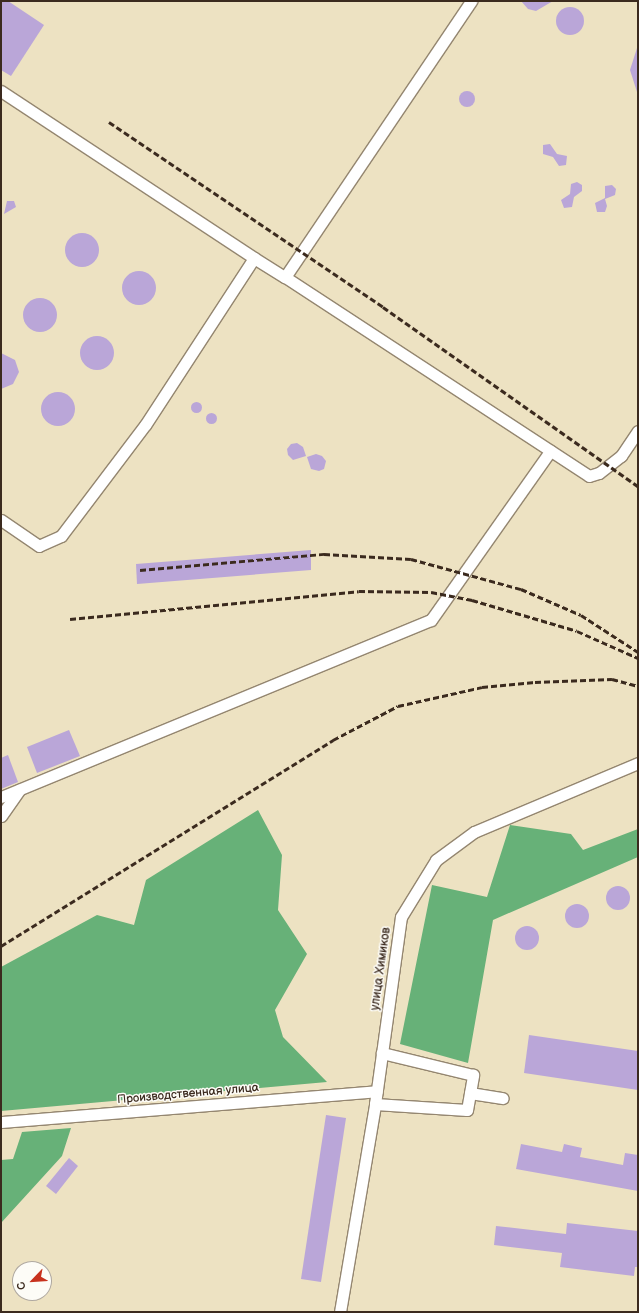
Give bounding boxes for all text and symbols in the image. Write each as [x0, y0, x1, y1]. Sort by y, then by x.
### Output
street label: улица Химиков [368, 927, 394, 1011]
street label: Производственная улица [117, 1081, 259, 1107]
north arrow [12, 1261, 52, 1301]
text: С [14, 1280, 29, 1292]

